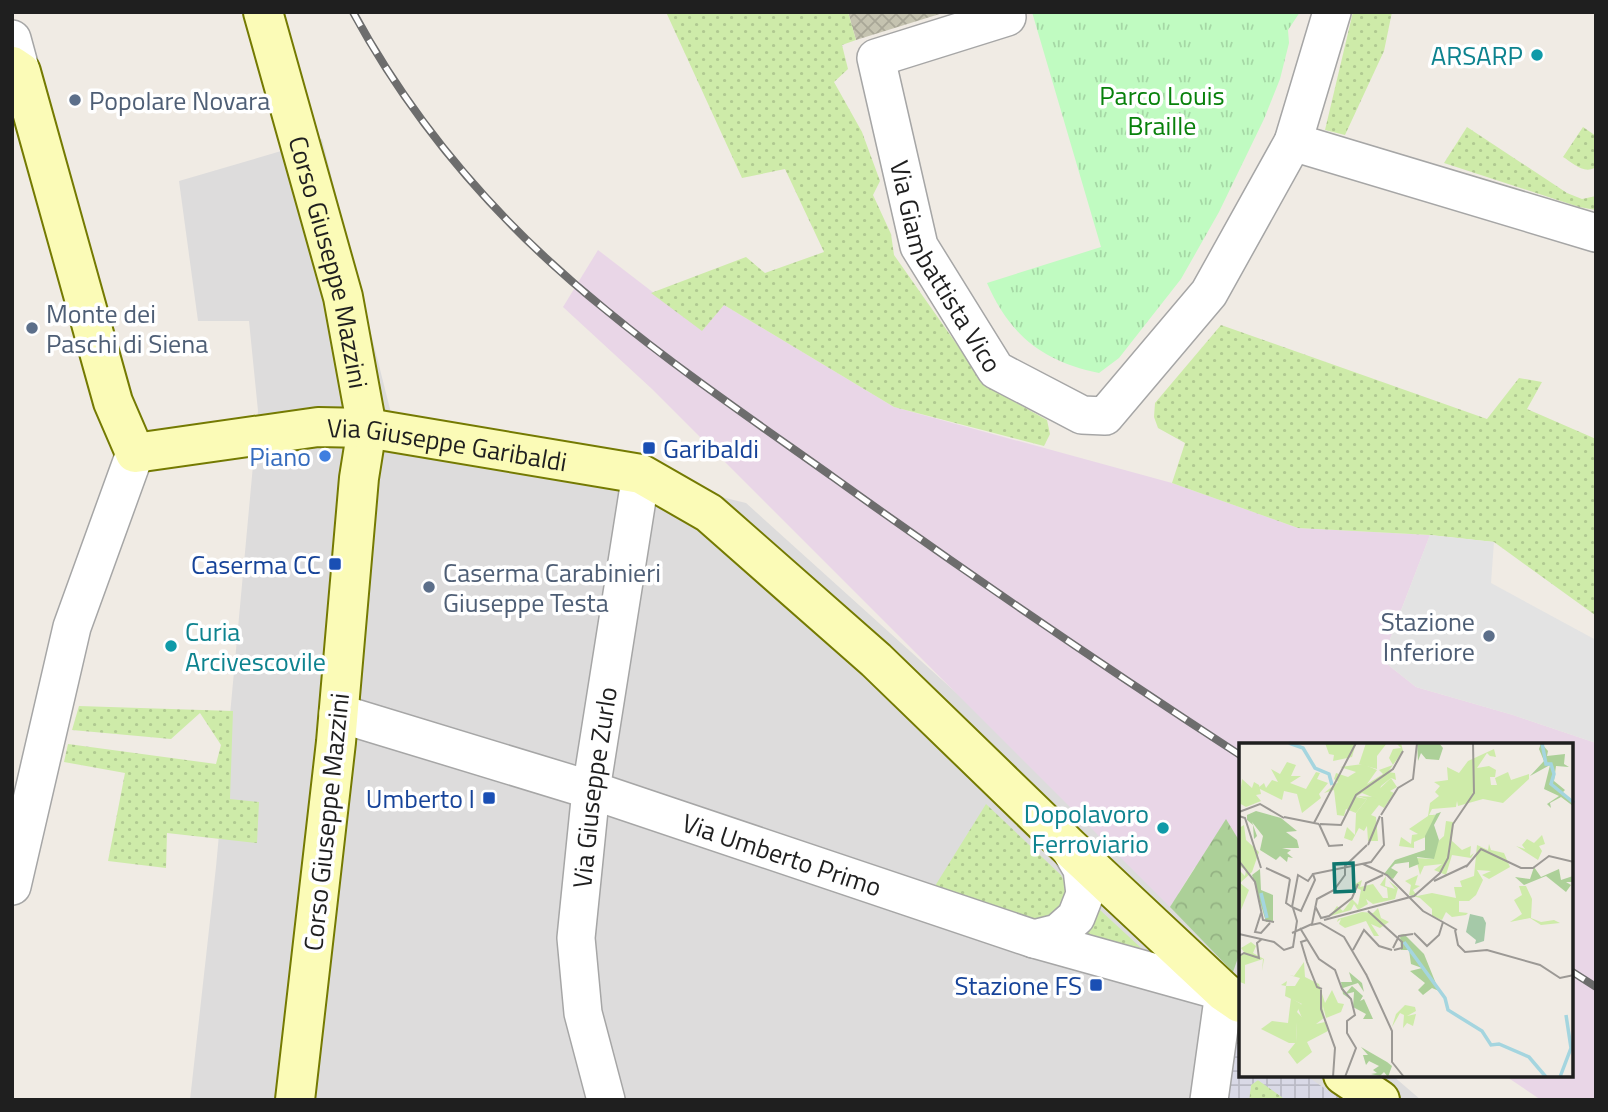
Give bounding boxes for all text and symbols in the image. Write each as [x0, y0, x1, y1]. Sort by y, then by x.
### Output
place label: ARSARP [1431, 36, 1523, 75]
marker: ARSARP [1529, 47, 1545, 63]
park label: Parco Louis Braille [1099, 76, 1225, 145]
place label: Popolare Novara [89, 81, 270, 120]
marker: Popolare Novara [67, 92, 83, 108]
street label: Corso Giuseppe Mazzini [279, 131, 379, 392]
street label: Via Giambattista Vico [880, 156, 1012, 380]
place label: Monte dei Paschi di Siena [46, 294, 208, 363]
marker: Monte dei Paschi di Siena [24, 320, 40, 336]
street label: Via Giuseppe Garibaldi [326, 408, 570, 481]
place label: Garibaldi [663, 429, 759, 468]
place label: Piano [249, 437, 311, 476]
marker: Garibaldi [641, 440, 657, 456]
marker: Piano [317, 448, 333, 464]
place label: Caserma CC [191, 545, 321, 584]
place label: Caserma Carabinieri Giuseppe Testa [443, 553, 661, 622]
marker: Caserma CC [327, 556, 343, 572]
marker: Caserma Carabinieri Giuseppe Testa [421, 579, 437, 595]
place label: Stazione Inferiore [1381, 602, 1475, 671]
place label: Curia Arcivescovile [185, 612, 326, 681]
marker: Stazione Inferiore [1481, 628, 1497, 644]
marker: Curia Arcivescovile [163, 638, 179, 654]
street label: Via Giuseppe Zurlo [562, 684, 627, 890]
street label: Corso Giuseppe Mazzini [293, 691, 359, 953]
inset map [1239, 743, 1573, 1077]
place label: Umberto I [366, 779, 475, 818]
marker: Umberto I [481, 790, 497, 806]
place label: Dopolavoro Ferroviario [1024, 794, 1149, 863]
street label: Via Umberto Primo [677, 803, 887, 906]
marker: Dopolavoro Ferroviario [1155, 820, 1171, 836]
place label: Stazione FS [954, 966, 1082, 1005]
marker: Stazione FS [1088, 977, 1104, 993]

